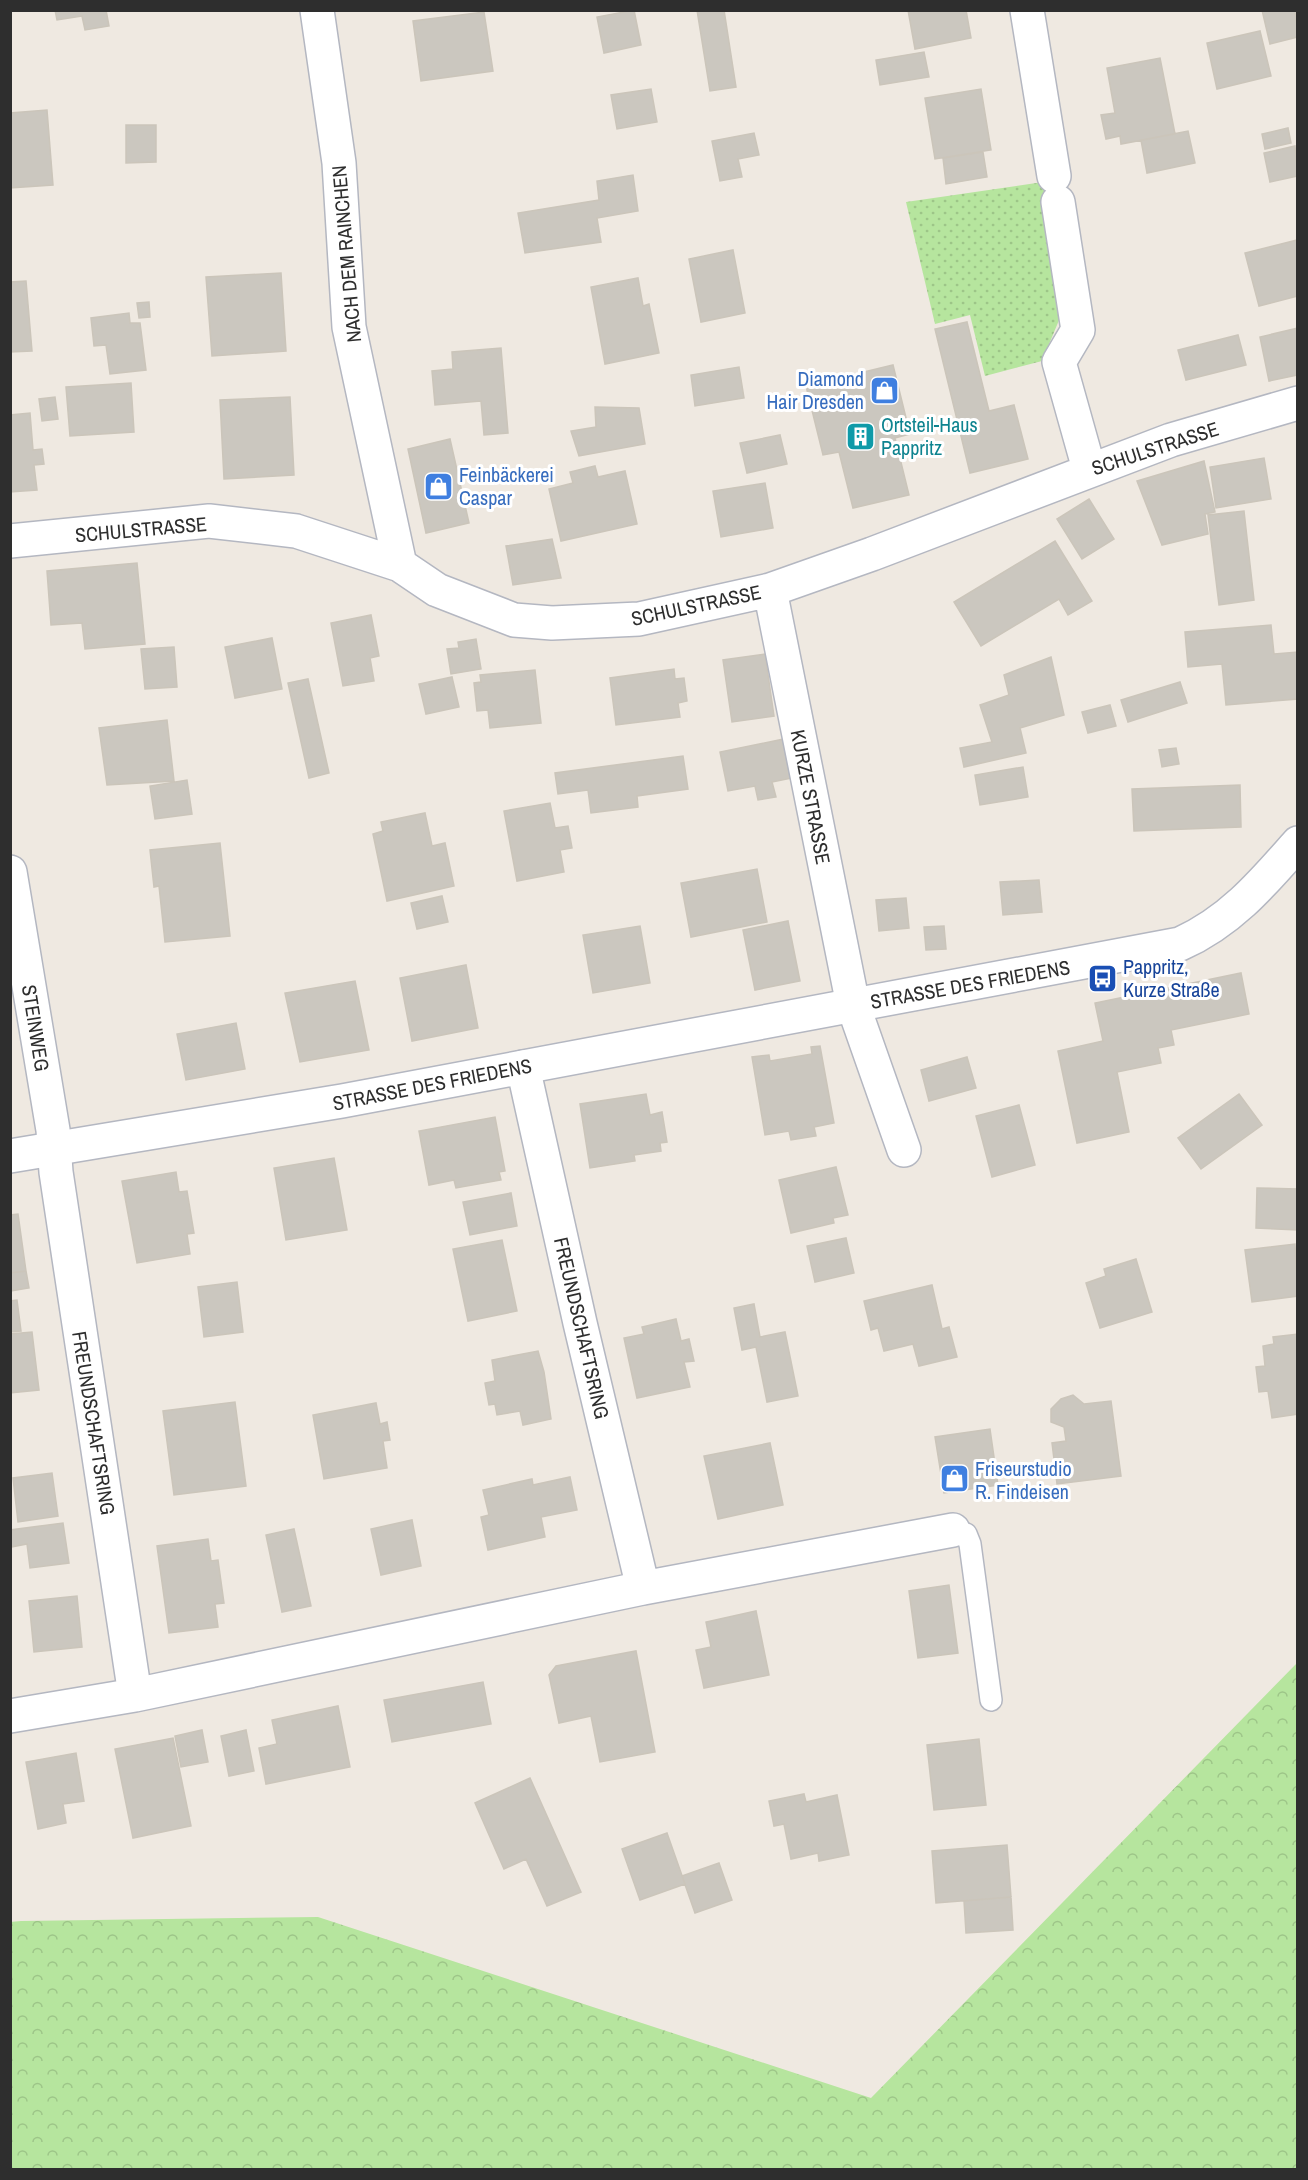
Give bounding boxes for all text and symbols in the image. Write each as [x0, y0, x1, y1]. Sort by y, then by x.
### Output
street label: NACH DEM RAINCHEN [325, 164, 367, 344]
place label: Diamond Hair Dresden [766, 365, 864, 415]
shop icon: Diamond Hair Dresden [869, 374, 901, 406]
place label: Ortsteil-Haus Pappritz [881, 411, 978, 461]
street label: SCHULSTRASSE [1088, 415, 1222, 481]
building icon: Ortsteil-Haus Pappritz [844, 420, 876, 452]
place label: Feinbäckerei Caspar [459, 461, 554, 511]
shop icon: Feinbäckerei Caspar [422, 470, 454, 502]
street label: SCHULSTRASSE [74, 510, 208, 548]
street label: SCHULSTRASSE [629, 578, 763, 632]
street label: KURZE STRASSE [785, 727, 837, 867]
street label: STRASSE DES FRIEDENS [868, 953, 1072, 1015]
place label: Pappritz, Kurze Straße [1123, 953, 1220, 1003]
bus stop icon: Pappritz, Kurze Straße [1086, 962, 1118, 994]
street label: STEINWEG [16, 983, 56, 1073]
street label: STRASSE DES FRIEDENS [330, 1051, 534, 1117]
street label: FREUNDSCHAFTSRING [548, 1234, 616, 1422]
street label: FREUNDSCHAFTSRING [66, 1329, 122, 1517]
place label: Friseurstudio R. Findeisen [975, 1455, 1072, 1505]
shop icon: Friseurstudio R. Findeisen [938, 1463, 970, 1495]

